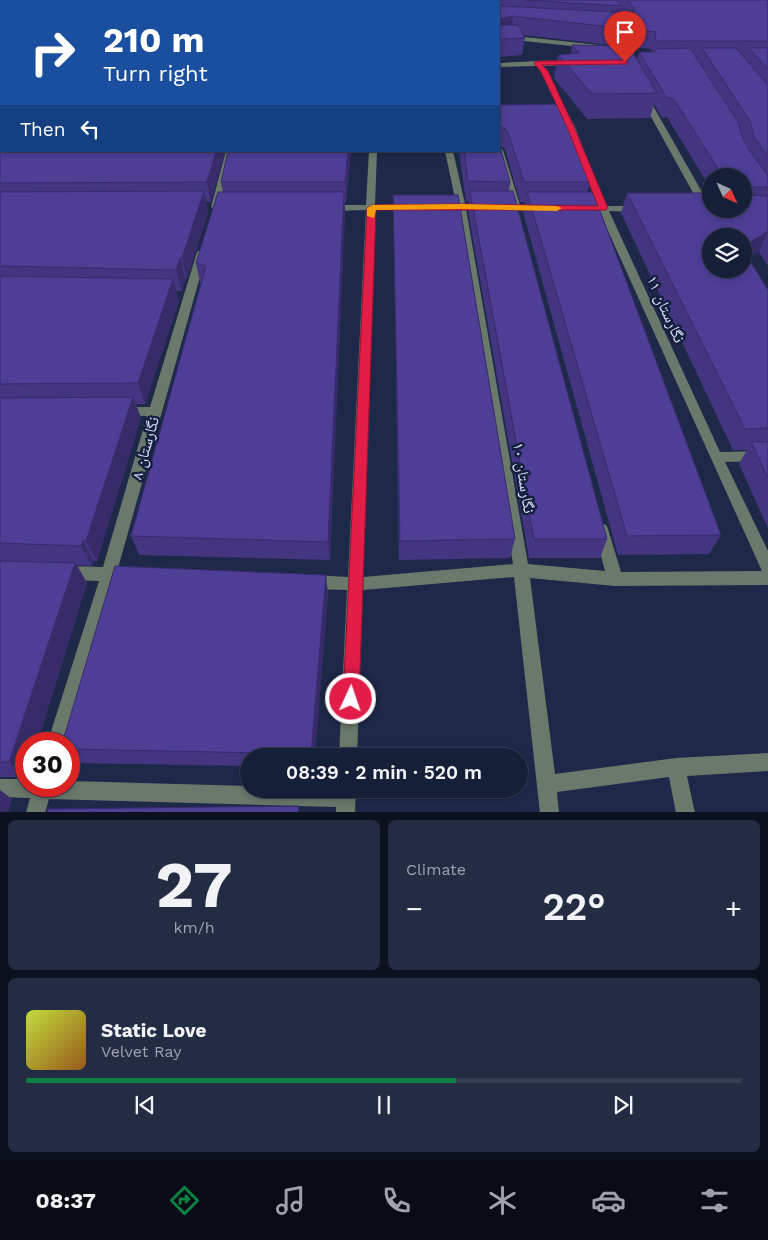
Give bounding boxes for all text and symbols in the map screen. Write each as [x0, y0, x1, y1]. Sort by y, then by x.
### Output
pin [604, 11, 646, 62]
icon: arrive [611, 18, 639, 46]
text: 210 m [103, 19, 204, 61]
icon: right [20, 20, 85, 85]
text: Turn right [103, 61, 208, 86]
icon: left [76, 115, 104, 143]
text: Then [20, 118, 66, 141]
north arrow [702, 168, 752, 218]
map controls [702, 168, 752, 278]
button: layers [702, 228, 752, 278]
street label: نگارستان ۱۱ [642, 272, 689, 346]
street label: نگارستان ۸ [127, 414, 164, 482]
street label: نگارستان ۱۰ [508, 441, 539, 515]
position arrow [324, 672, 376, 724]
speed limit sign: 30 [15, 732, 80, 797]
text: 08:39 · 2 min · 520 m [286, 761, 482, 784]
text: 27 [155, 847, 233, 923]
text: Climate [406, 860, 466, 879]
text: 22° [542, 885, 606, 929]
text: − [406, 892, 423, 925]
text: + [725, 892, 742, 925]
text: km/h [173, 918, 215, 937]
text: Static Love [101, 1019, 206, 1042]
text: Velvet Ray [101, 1042, 181, 1061]
icon: previous [131, 1091, 159, 1119]
icon: pause [370, 1091, 398, 1119]
icon: next [609, 1091, 637, 1119]
icon: directions [167, 1183, 202, 1218]
icon: music [273, 1183, 308, 1218]
icon: phone [379, 1183, 414, 1218]
icon: climate [485, 1183, 520, 1218]
icon: car [591, 1183, 626, 1218]
icon: filters [697, 1183, 732, 1218]
text: 08:37 [36, 1188, 96, 1213]

